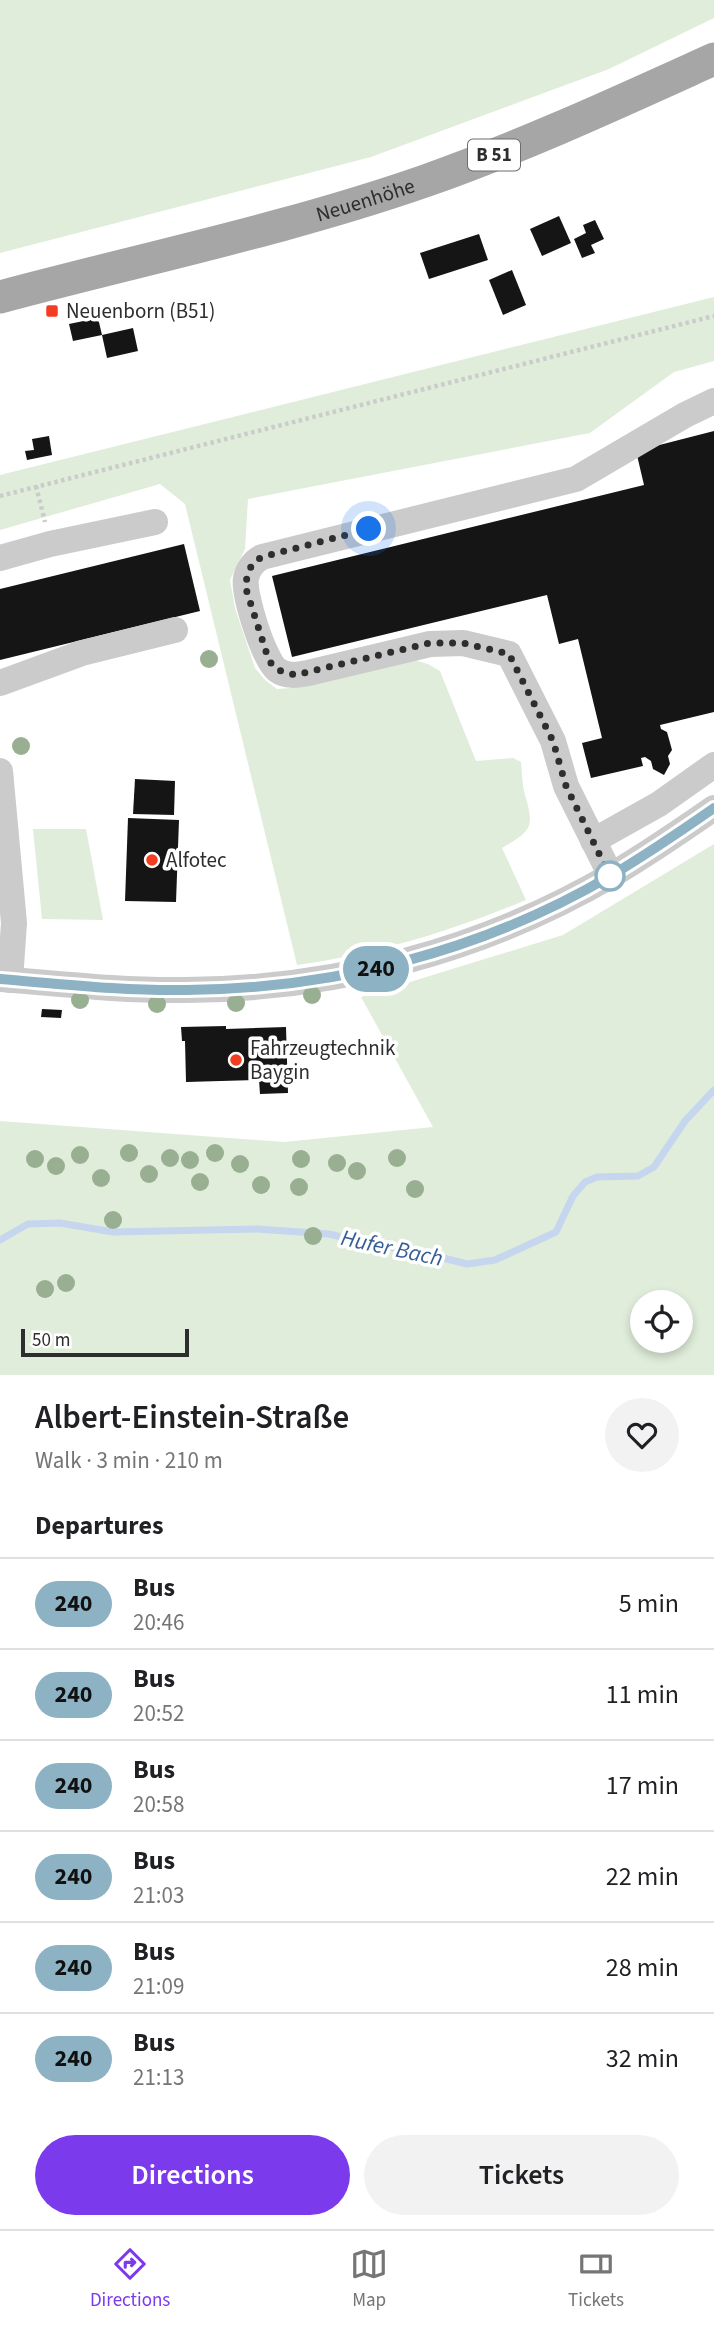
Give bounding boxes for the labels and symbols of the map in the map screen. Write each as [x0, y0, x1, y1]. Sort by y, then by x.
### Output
road number: B 51 [468, 140, 520, 170]
street label: Neuenhöhe [312, 171, 419, 230]
place label: Neuenborn (B51) [66, 296, 215, 326]
marker: Neuenborn (B51) [44, 303, 60, 319]
your location [351, 511, 386, 546]
place label: Alfotec [166, 845, 227, 875]
marker: Alfotec [144, 852, 160, 868]
unlabelled marker [595, 861, 625, 891]
line badge: 240 [336, 946, 416, 992]
place label: Fahrzeugtechnik Baygin [250, 1033, 396, 1087]
marker: Fahrzeugtechnik Baygin [228, 1052, 244, 1068]
water label: Hufer Bach [338, 1221, 446, 1275]
scale bar [21, 1326, 189, 1358]

